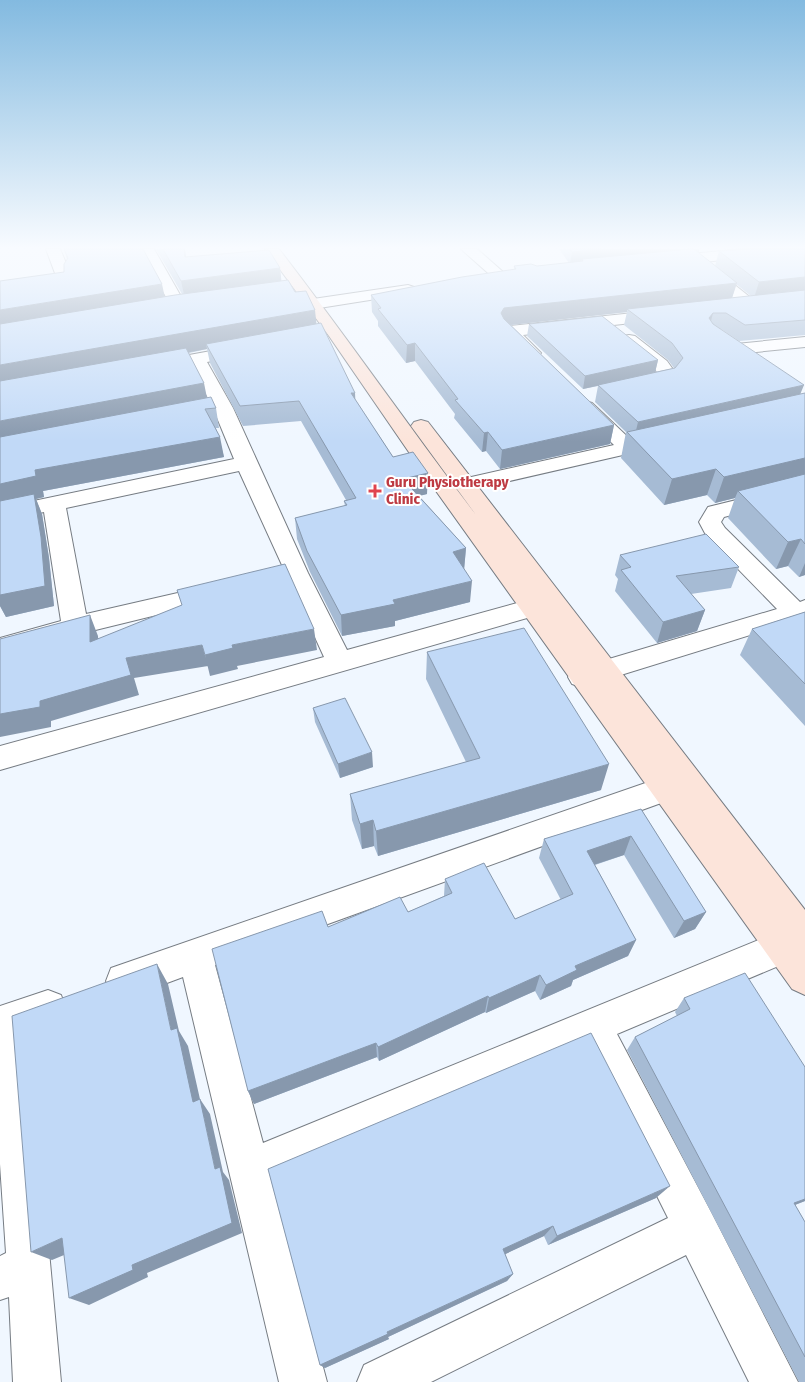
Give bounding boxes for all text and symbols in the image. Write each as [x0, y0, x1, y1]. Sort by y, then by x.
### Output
place label: Guru Physiotherapy Clinic [386, 473, 509, 508]
marker: Guru Physiotherapy Clinic [368, 484, 382, 498]

